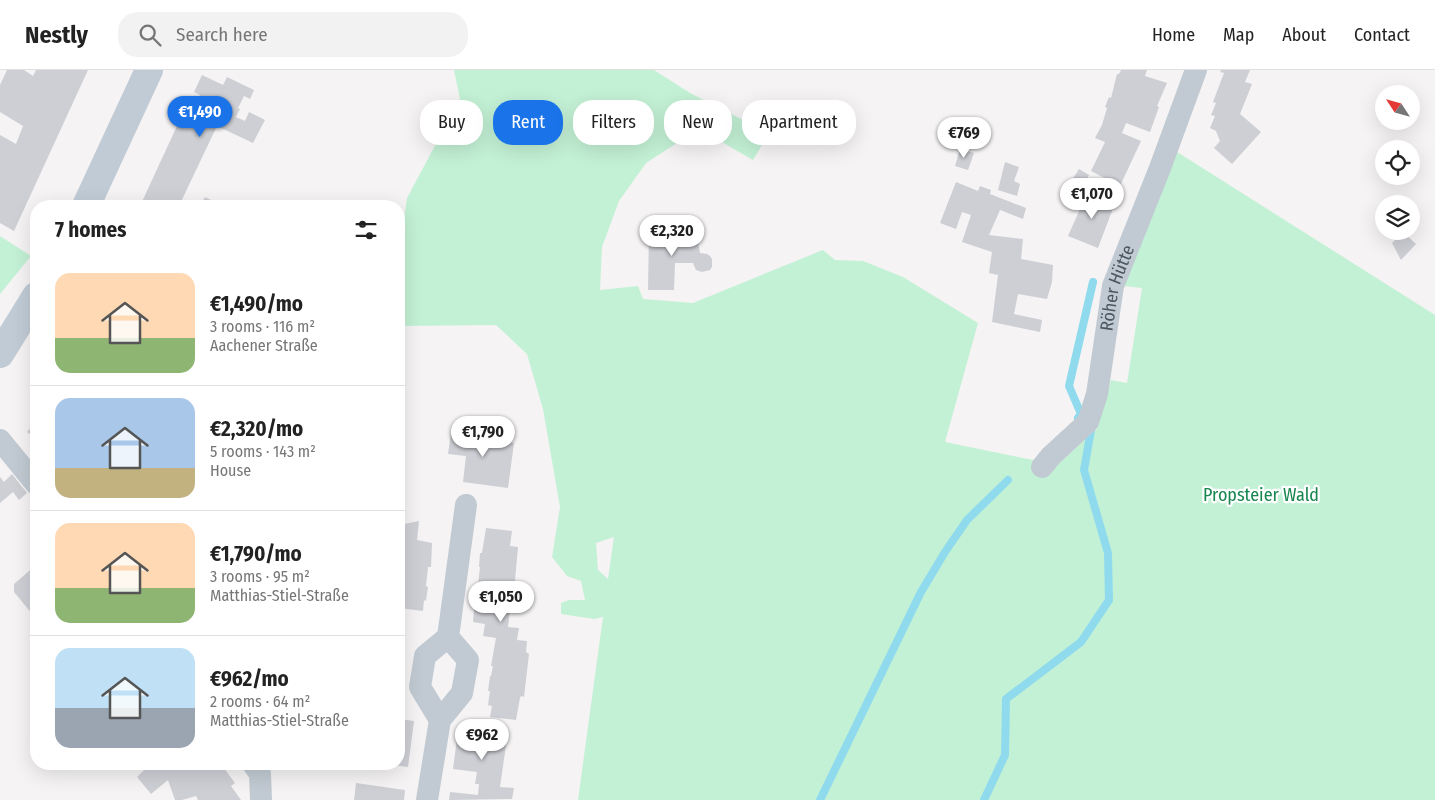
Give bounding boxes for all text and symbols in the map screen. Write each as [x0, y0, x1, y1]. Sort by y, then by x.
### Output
search box [118, 12, 468, 57]
text: Nestly [25, 21, 88, 49]
icon: search [136, 21, 164, 49]
text: Search here [176, 23, 268, 46]
text: Home [1152, 24, 1195, 46]
text: Map [1223, 24, 1254, 46]
text: About [1282, 24, 1326, 46]
text: Contact [1354, 24, 1410, 46]
north arrow [1375, 85, 1420, 130]
map controls [1375, 85, 1420, 240]
pin: €1,490 [159, 96, 241, 138]
chip: Buy [420, 100, 483, 145]
chip: Rent [493, 100, 563, 145]
chip: Filters [573, 100, 654, 145]
chip: New [664, 100, 732, 145]
chip: Apartment [742, 100, 856, 145]
text: €1,490 [178, 102, 222, 121]
pin: €769 [934, 116, 994, 159]
text: €769 [948, 123, 980, 142]
button: locate [1375, 140, 1420, 185]
pin: €1,070 [1051, 178, 1133, 220]
text: €1,070 [1071, 184, 1113, 203]
button: layers [1375, 195, 1420, 240]
pin: €2,320 [631, 214, 713, 257]
icon: filters [352, 216, 380, 244]
text: 7 homes [55, 217, 126, 243]
text: €2,320 [650, 221, 694, 240]
street label: Röher Hütte [1095, 242, 1139, 333]
text: €1,490/mo [210, 291, 303, 317]
icon: home [95, 293, 155, 353]
text: 3 rooms · 116 m² [210, 317, 315, 336]
text: Aachener Straße [210, 336, 318, 355]
text: €2,320/mo [210, 416, 303, 442]
pin: €1,790 [442, 416, 524, 458]
icon: home [95, 418, 155, 478]
text: €1,790 [462, 422, 504, 441]
text: 5 rooms · 143 m² [210, 442, 316, 461]
text: House [210, 461, 251, 480]
park label: Propsteier Wald [1203, 484, 1319, 506]
text: €1,790/mo [210, 541, 302, 567]
icon: home [95, 543, 155, 603]
text: 3 rooms · 95 m² [210, 567, 310, 586]
pin: €1,050 [460, 580, 542, 623]
text: Matthias-Stiel-Straße [210, 586, 349, 605]
text: €1,050 [479, 587, 523, 606]
text: €962/mo [210, 666, 289, 692]
icon: home [95, 668, 155, 728]
text: 2 rooms · 64 m² [210, 692, 310, 711]
text: Matthias-Stiel-Straße [210, 711, 349, 730]
pin: €962 [452, 718, 512, 761]
text: €962 [466, 725, 498, 744]

